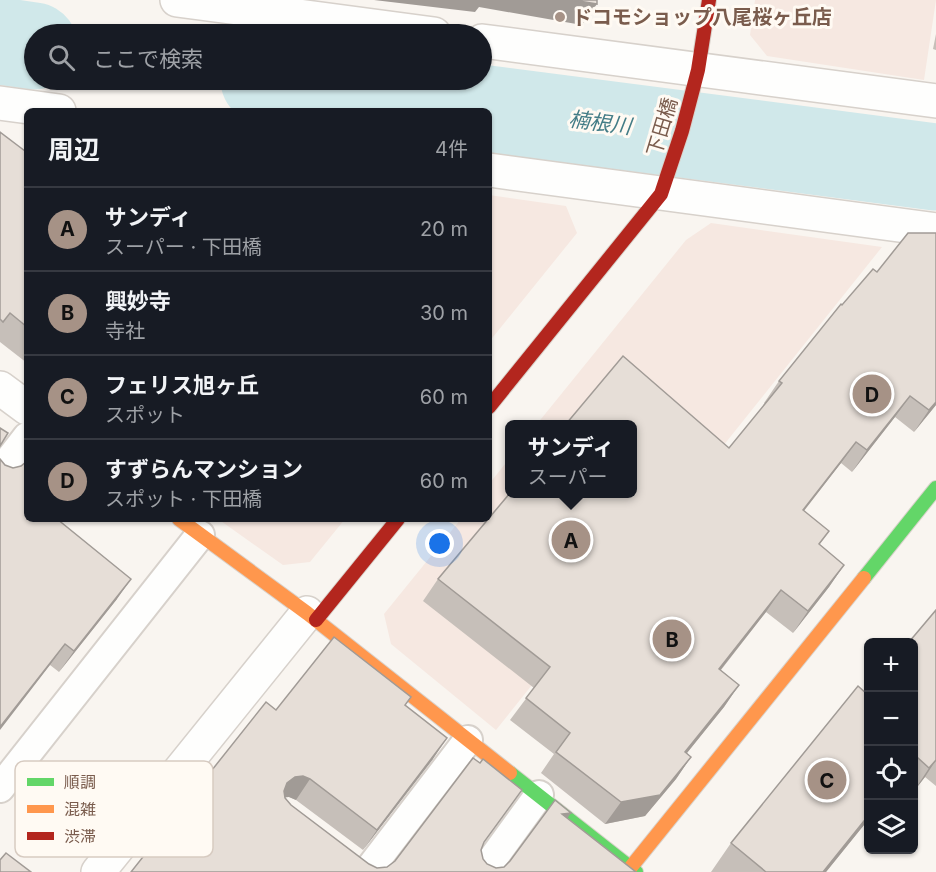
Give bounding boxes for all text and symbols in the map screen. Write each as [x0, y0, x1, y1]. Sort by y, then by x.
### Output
place label: ドコモショップ八尾桜ヶ丘店 [572, 5, 832, 29]
marker: ドコモショップ八尾桜ヶ丘店 [553, 10, 567, 24]
search box [24, 24, 492, 90]
icon: search [45, 41, 78, 74]
text: ここで検索 [93, 46, 203, 72]
street label: 下田橋 [642, 95, 682, 159]
water label: 楠根川 [567, 106, 635, 139]
text: 周辺 [48, 134, 100, 165]
text: 4件 [435, 137, 468, 161]
text: サンディ [105, 204, 191, 230]
text: A [60, 217, 75, 241]
text: 20 m [420, 217, 468, 241]
text: スーパー · 下田橋 [105, 235, 262, 259]
text: 興妙寺 [105, 288, 171, 314]
text: B [61, 301, 74, 325]
text: 30 m [420, 301, 468, 325]
text: 寺社 [105, 319, 145, 343]
text: フェリス旭ヶ丘 [105, 372, 259, 398]
pin: D [852, 372, 892, 416]
text: C [60, 385, 75, 409]
text: 60 m [420, 385, 468, 409]
text: スポット [105, 403, 185, 427]
popup [505, 420, 637, 498]
text: サンディ [528, 434, 614, 460]
text: すずらんマンション [105, 456, 303, 482]
text: スーパー [528, 465, 608, 489]
text: D [60, 469, 75, 493]
text: 60 m [420, 469, 468, 493]
text: スポット · 下田橋 [105, 487, 262, 511]
pin: A [552, 518, 590, 562]
your location [425, 529, 454, 558]
pin: B [652, 616, 692, 662]
map controls [864, 638, 918, 854]
button: + [864, 638, 918, 692]
button: − [864, 692, 918, 746]
button: locate [864, 746, 918, 800]
pin: C [808, 758, 846, 802]
legend [15, 761, 213, 857]
text: 順調 [64, 772, 96, 792]
text: 混雑 [64, 799, 96, 819]
button: layers [864, 800, 918, 854]
text: 渋滞 [64, 826, 96, 846]

